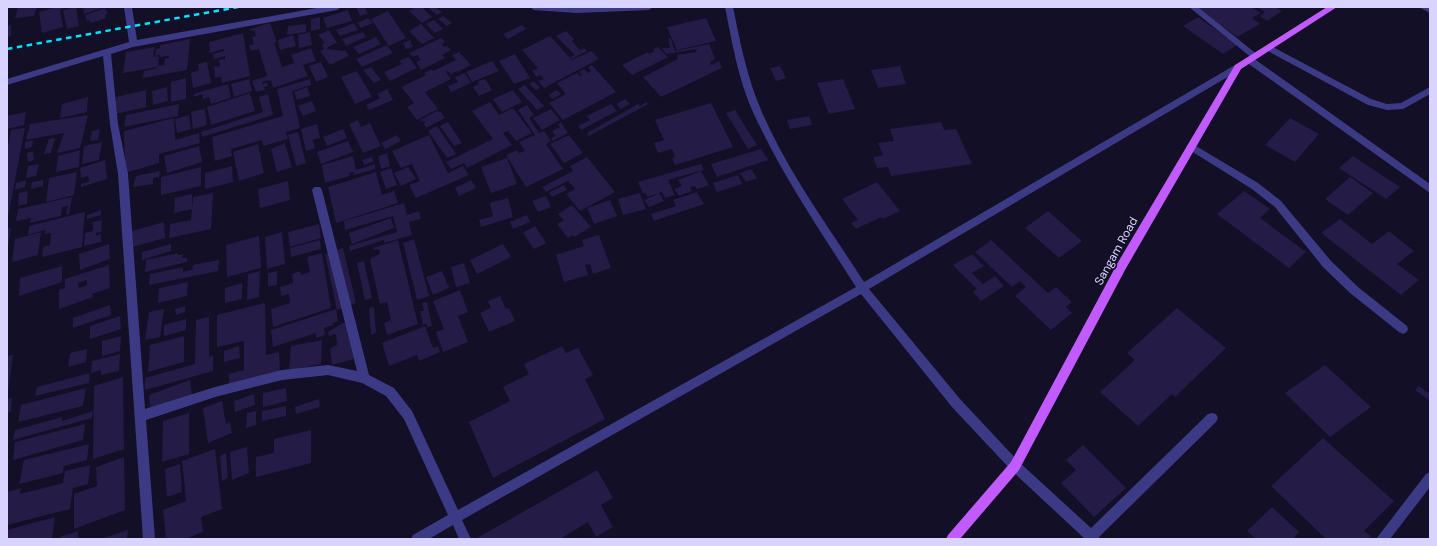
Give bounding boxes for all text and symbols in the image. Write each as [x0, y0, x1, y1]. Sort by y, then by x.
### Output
street label: Sangam Road [1091, 214, 1141, 288]

